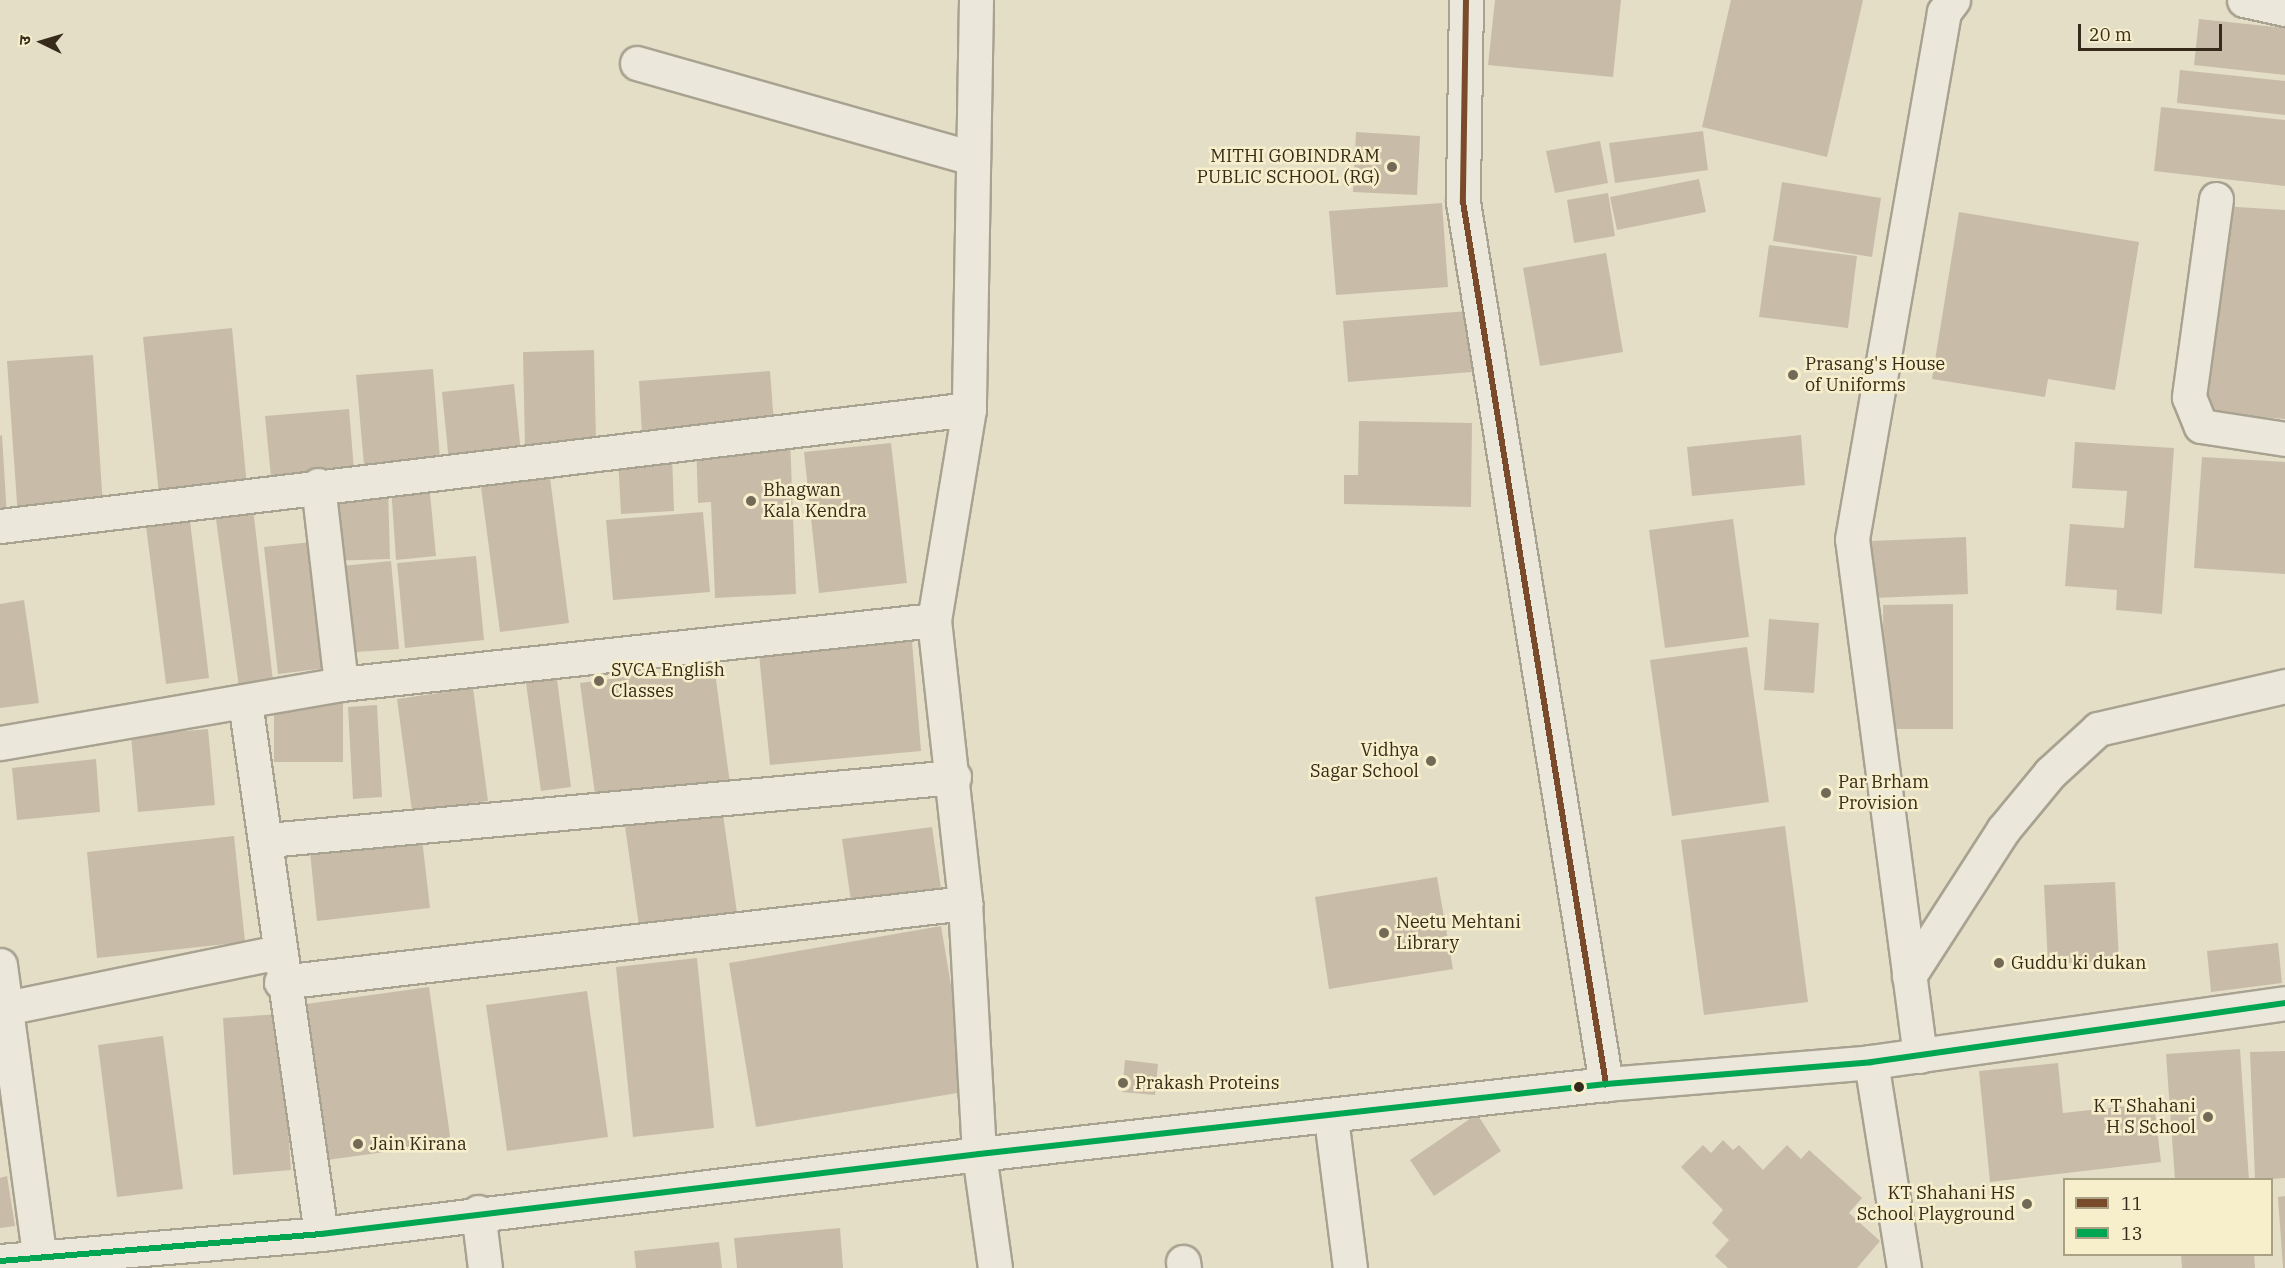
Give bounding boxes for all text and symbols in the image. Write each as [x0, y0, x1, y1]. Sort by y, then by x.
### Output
north arrow [12, 12, 72, 72]
scale bar [2081, 12, 2225, 50]
text: 20 m [2089, 23, 2132, 46]
text: उ [14, 35, 34, 46]
place label: MITHI GOBINDRAM PUBLIC SCHOOL (RG) [1197, 146, 1380, 188]
marker: MITHI GOBINDRAM PUBLIC SCHOOL (RG) [1385, 160, 1399, 174]
place label: Prasang's House of Uniforms [1805, 354, 1945, 397]
marker: Prasang's House of Uniforms [1786, 368, 1800, 382]
place label: Bhagwan Kala Kendra [763, 480, 867, 522]
marker: Bhagwan Kala Kendra [744, 494, 758, 508]
place label: SVCA English Classes [611, 660, 725, 702]
marker: SVCA English Classes [592, 674, 606, 688]
place label: Vidhya Sagar School [1310, 740, 1419, 783]
marker: Vidhya Sagar School [1424, 754, 1438, 768]
place label: Par Brham Provision [1838, 772, 1929, 814]
marker: Par Brham Provision [1819, 786, 1833, 800]
place label: Neetu Mehtani Library [1396, 912, 1521, 954]
marker: Neetu Mehtani Library [1377, 926, 1391, 940]
place label: Guddu ki dukan [2011, 952, 2147, 974]
marker: Guddu ki dukan [1992, 956, 2006, 970]
place label: Prakash Proteins [1135, 1072, 1280, 1094]
marker: Prakash Proteins [1116, 1076, 1130, 1090]
unlabelled marker [1573, 1081, 1585, 1093]
place label: K T Shahani H S School [2093, 1096, 2196, 1138]
marker: K T Shahani H S School [2201, 1110, 2215, 1124]
place label: Jain Kirana [370, 1133, 467, 1155]
marker: Jain Kirana [351, 1137, 365, 1151]
legend [2063, 1178, 2273, 1256]
place label: KT Shahani HS School Playground [1857, 1183, 2015, 1226]
text: 11 [2121, 1192, 2143, 1215]
marker: KT Shahani HS School Playground [2020, 1197, 2034, 1211]
text: 13 [2121, 1222, 2143, 1245]

